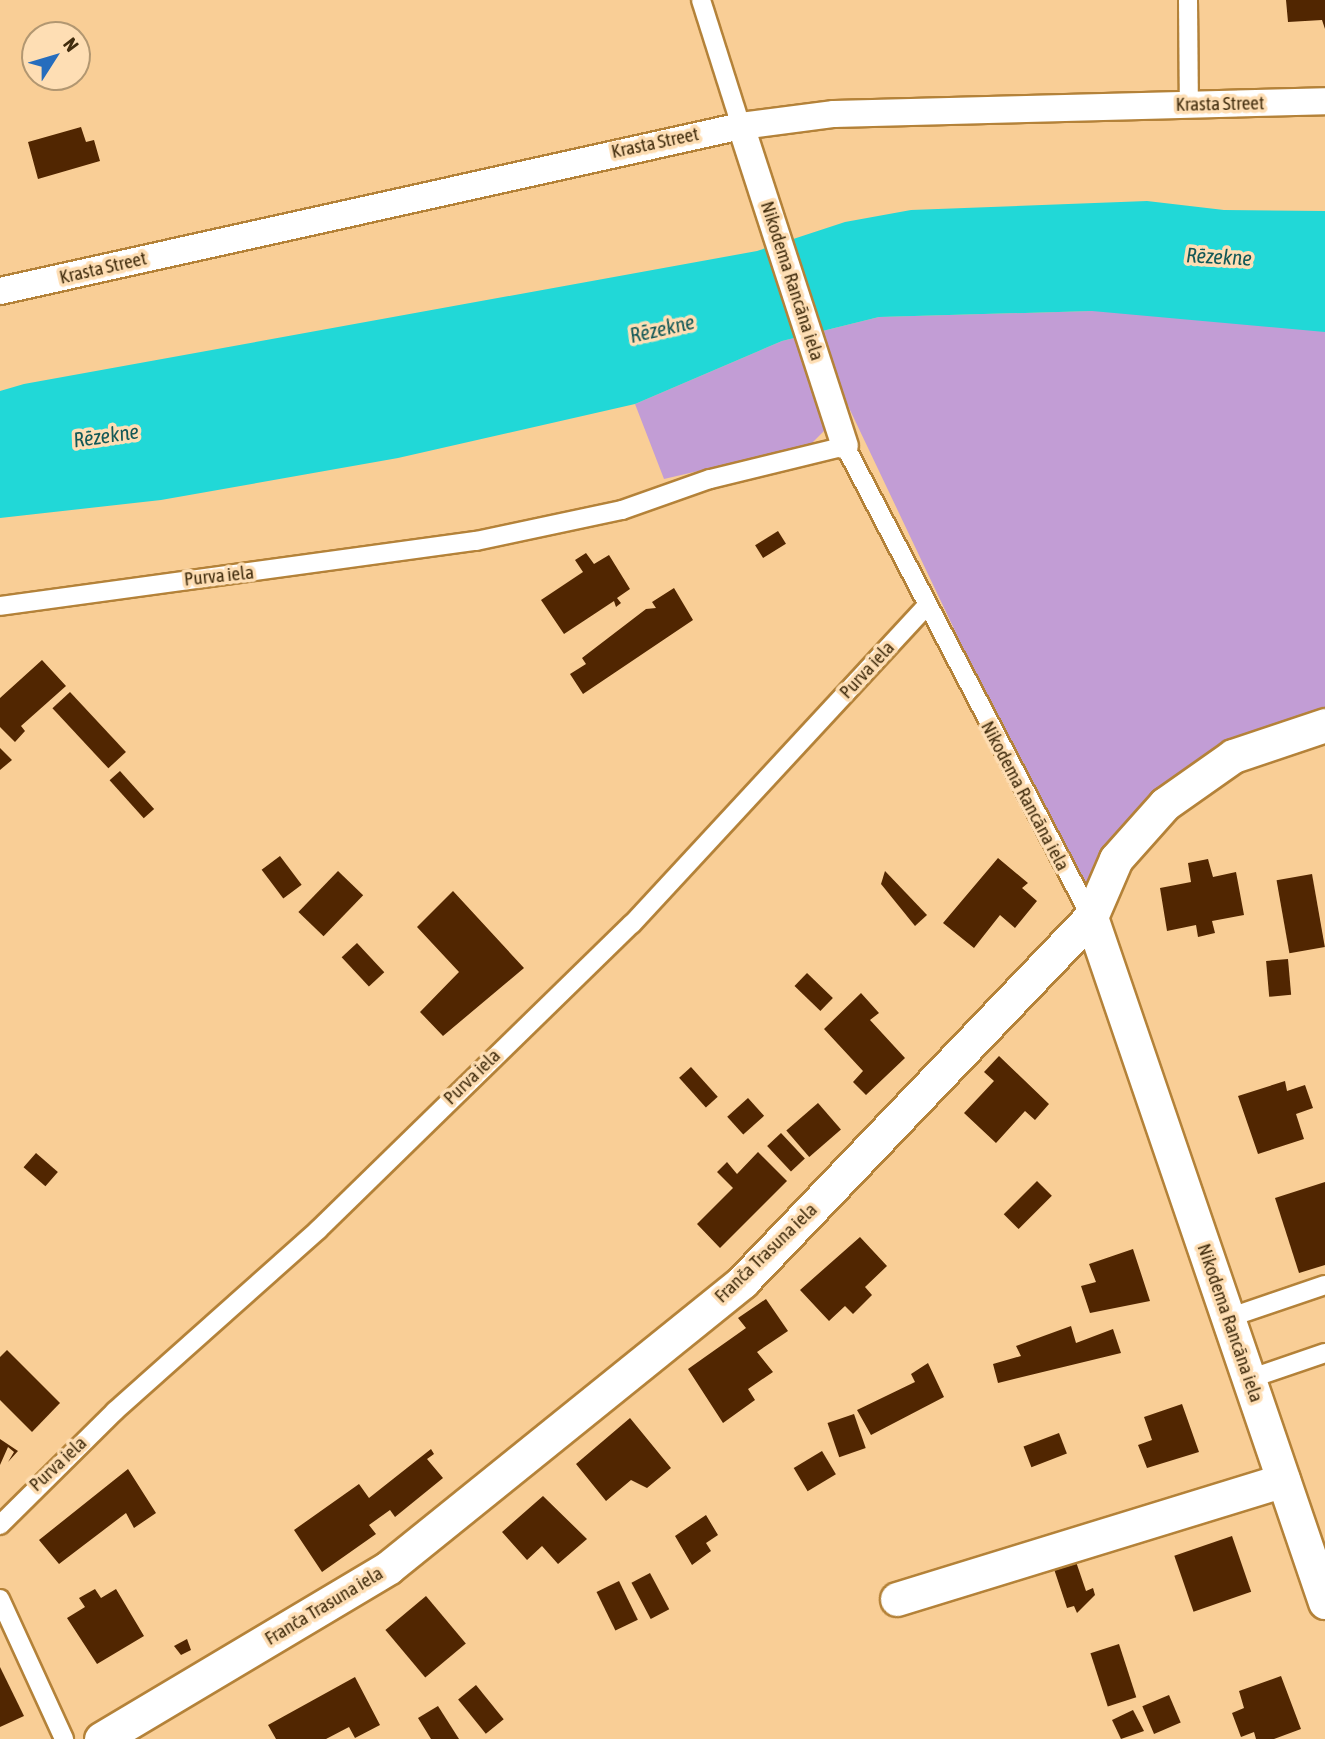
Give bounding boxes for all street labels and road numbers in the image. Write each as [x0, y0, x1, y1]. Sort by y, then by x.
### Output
street label: Krasta Street [1175, 92, 1265, 116]
street label: Krasta Street [609, 123, 701, 163]
street label: Nikodema Rancāna iela [755, 198, 829, 364]
street label: Krasta Street [57, 247, 149, 289]
street label: Purva iela [183, 561, 255, 591]
street label: Purva iela [835, 637, 899, 703]
street label: Nikodema Rancāna iela [976, 717, 1074, 875]
street label: Purva iela [439, 1044, 505, 1110]
street label: Franča Trasuna iela [710, 1198, 822, 1308]
street label: Nikodema Rancāna iela [1192, 1241, 1268, 1405]
street label: Purva iela [25, 1432, 91, 1496]
street label: Franča Trasuna iela [261, 1562, 387, 1650]

